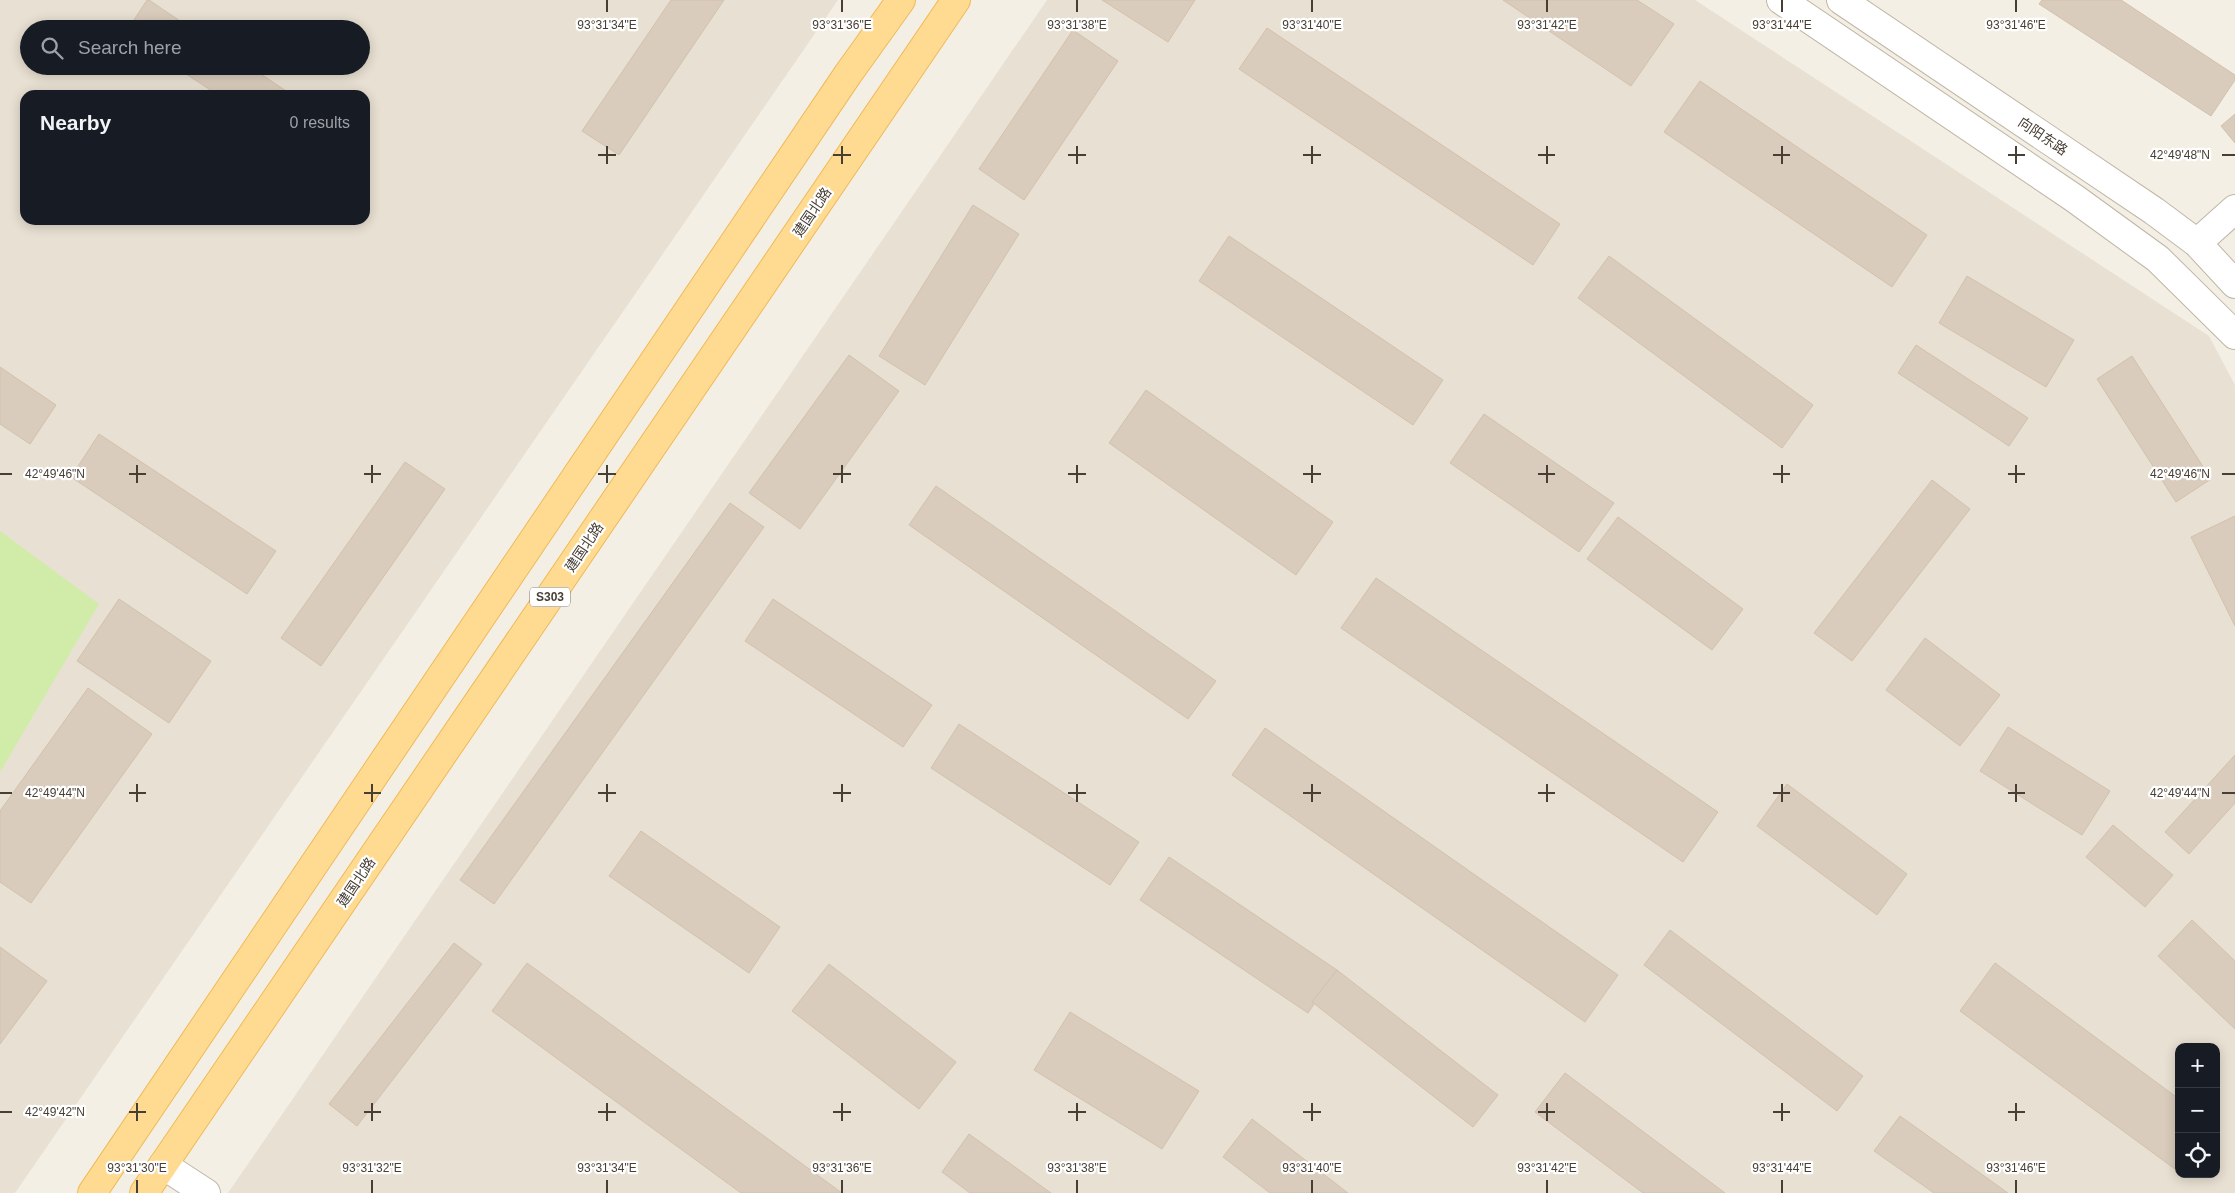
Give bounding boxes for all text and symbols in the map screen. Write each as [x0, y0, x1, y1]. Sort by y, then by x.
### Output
text: 93°31'34"E [577, 18, 637, 32]
text: 93°31'36"E [812, 18, 872, 32]
text: 93°31'38"E [1047, 18, 1107, 32]
text: 93°31'40"E [1282, 18, 1342, 32]
text: 93°31'42"E [1517, 18, 1577, 32]
text: 93°31'44"E [1752, 18, 1812, 32]
text: 93°31'46"E [1986, 18, 2046, 32]
search box [20, 20, 370, 75]
icon: search [38, 34, 66, 62]
text: Search here [78, 37, 182, 58]
text: Nearby [40, 111, 111, 134]
text: 0 results [290, 114, 350, 131]
street label: 向阳东路 [2015, 114, 2071, 158]
text: 42°49'48"N [2150, 148, 2210, 162]
street label: 建国北路 [790, 184, 834, 240]
text: 42°49'46"N [25, 467, 85, 481]
text: 42°49'46"N [2150, 467, 2210, 481]
street label: 建国北路 [562, 519, 606, 575]
road number: S303 [530, 588, 570, 606]
text: 42°49'44"N [25, 786, 85, 800]
text: 42°49'44"N [2150, 786, 2210, 800]
street label: 建国北路 [334, 854, 378, 910]
map controls [2175, 1043, 2220, 1178]
button: + [2175, 1043, 2220, 1088]
button: − [2175, 1088, 2220, 1133]
text: 42°49'42"N [25, 1105, 85, 1119]
button: locate [2175, 1133, 2220, 1178]
text: 93°31'30"E [107, 1161, 167, 1175]
text: 93°31'32"E [342, 1161, 402, 1175]
text: 93°31'34"E [577, 1161, 637, 1175]
text: 93°31'36"E [812, 1161, 872, 1175]
text: 93°31'38"E [1047, 1161, 1107, 1175]
text: 93°31'40"E [1282, 1161, 1342, 1175]
text: 93°31'42"E [1517, 1161, 1577, 1175]
text: 93°31'44"E [1752, 1161, 1812, 1175]
text: 93°31'46"E [1986, 1161, 2046, 1175]

